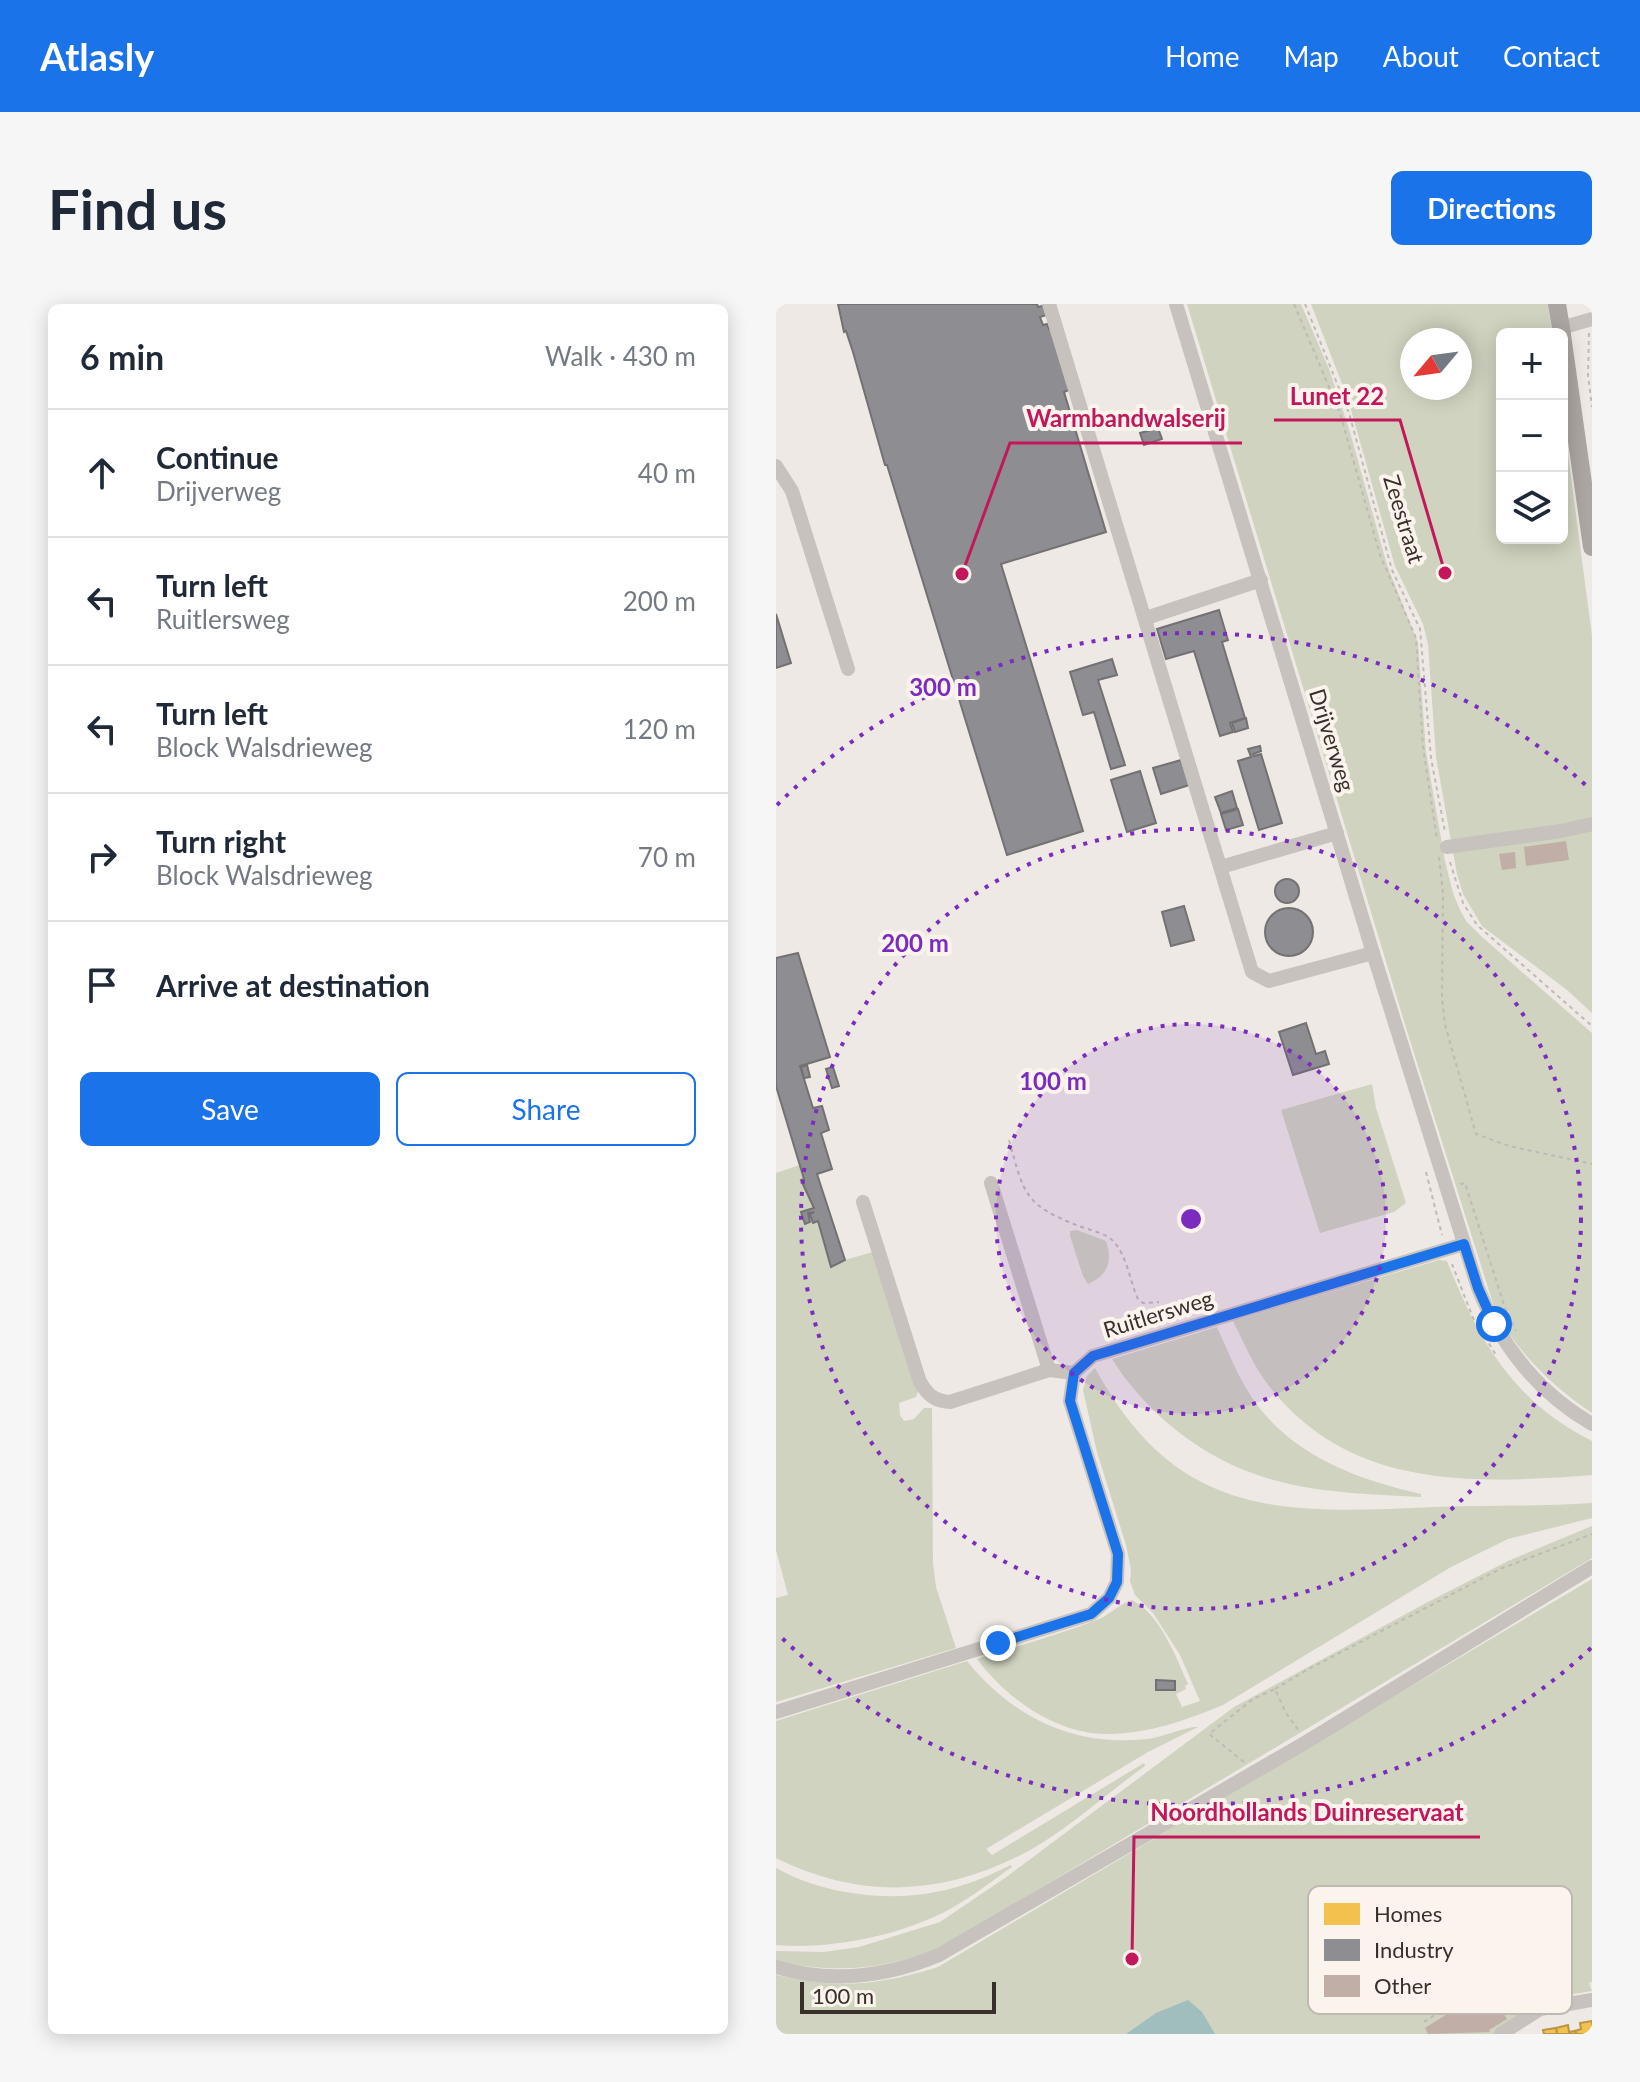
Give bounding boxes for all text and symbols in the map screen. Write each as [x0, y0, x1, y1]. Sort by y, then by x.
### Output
text: Atlasly [40, 33, 154, 79]
text: Home [1165, 39, 1240, 73]
text: Map [1284, 39, 1339, 73]
text: About [1383, 39, 1459, 73]
text: Contact [1503, 39, 1600, 73]
button: Directions [1391, 171, 1592, 245]
text: Find us [48, 175, 227, 242]
north arrow [1400, 328, 1472, 400]
map controls [1496, 328, 1568, 544]
button: + [1496, 328, 1568, 400]
text: 6 min [80, 336, 164, 377]
text: Walk · 430 m [545, 340, 696, 372]
callout: Lunet 22 [1274, 372, 1400, 420]
text: Lunet 22 [1290, 381, 1384, 410]
callout: Warmbandwalserij [1010, 395, 1242, 443]
button: − [1496, 400, 1568, 472]
text: Warmbandwalserij [1026, 403, 1226, 432]
text: Continue [156, 439, 279, 475]
icon: ahead [80, 451, 124, 495]
text: 40 m [638, 457, 696, 489]
street label: Zeestraat [1378, 471, 1431, 566]
button: layers [1496, 472, 1568, 544]
text: Drijverweg [156, 475, 281, 507]
text: Turn left [156, 567, 268, 603]
icon: left [80, 579, 124, 623]
text: 200 m [623, 585, 696, 617]
text: Ruitlersweg [156, 603, 290, 635]
text: 300 m [909, 672, 977, 701]
street label: Drijverweg [1304, 685, 1361, 794]
text: Turn left [156, 695, 268, 731]
icon: left [80, 707, 124, 751]
text: 120 m [623, 713, 696, 745]
text: Block Walsdrieweg [156, 731, 372, 763]
text: Turn right [156, 823, 286, 859]
icon: right [80, 835, 124, 879]
text: 70 m [638, 841, 696, 873]
text: Block Walsdrieweg [156, 859, 372, 891]
text: 200 m [881, 928, 949, 957]
icon: arrive [80, 963, 124, 1007]
text: Arrive at destination [156, 967, 430, 1003]
text: 100 m [1019, 1066, 1087, 1095]
button: Save [80, 1072, 380, 1146]
button: Share [396, 1072, 696, 1146]
centre of rings [1177, 1205, 1205, 1233]
street label: Ruitlersweg [1100, 1284, 1216, 1343]
route start [1476, 1306, 1512, 1342]
route end [980, 1625, 1016, 1661]
callout: Noordhollands Duinreservaat [1134, 1789, 1480, 1837]
text: Noordhollands Duinreservaat [1150, 1797, 1464, 1826]
legend [1308, 1886, 1572, 2014]
text: Homes [1374, 1900, 1442, 1927]
text: Industry [1374, 1936, 1454, 1963]
text: Other [1374, 1972, 1431, 1999]
scale bar [800, 1978, 996, 2014]
text: 100 m [812, 1982, 874, 2009]

